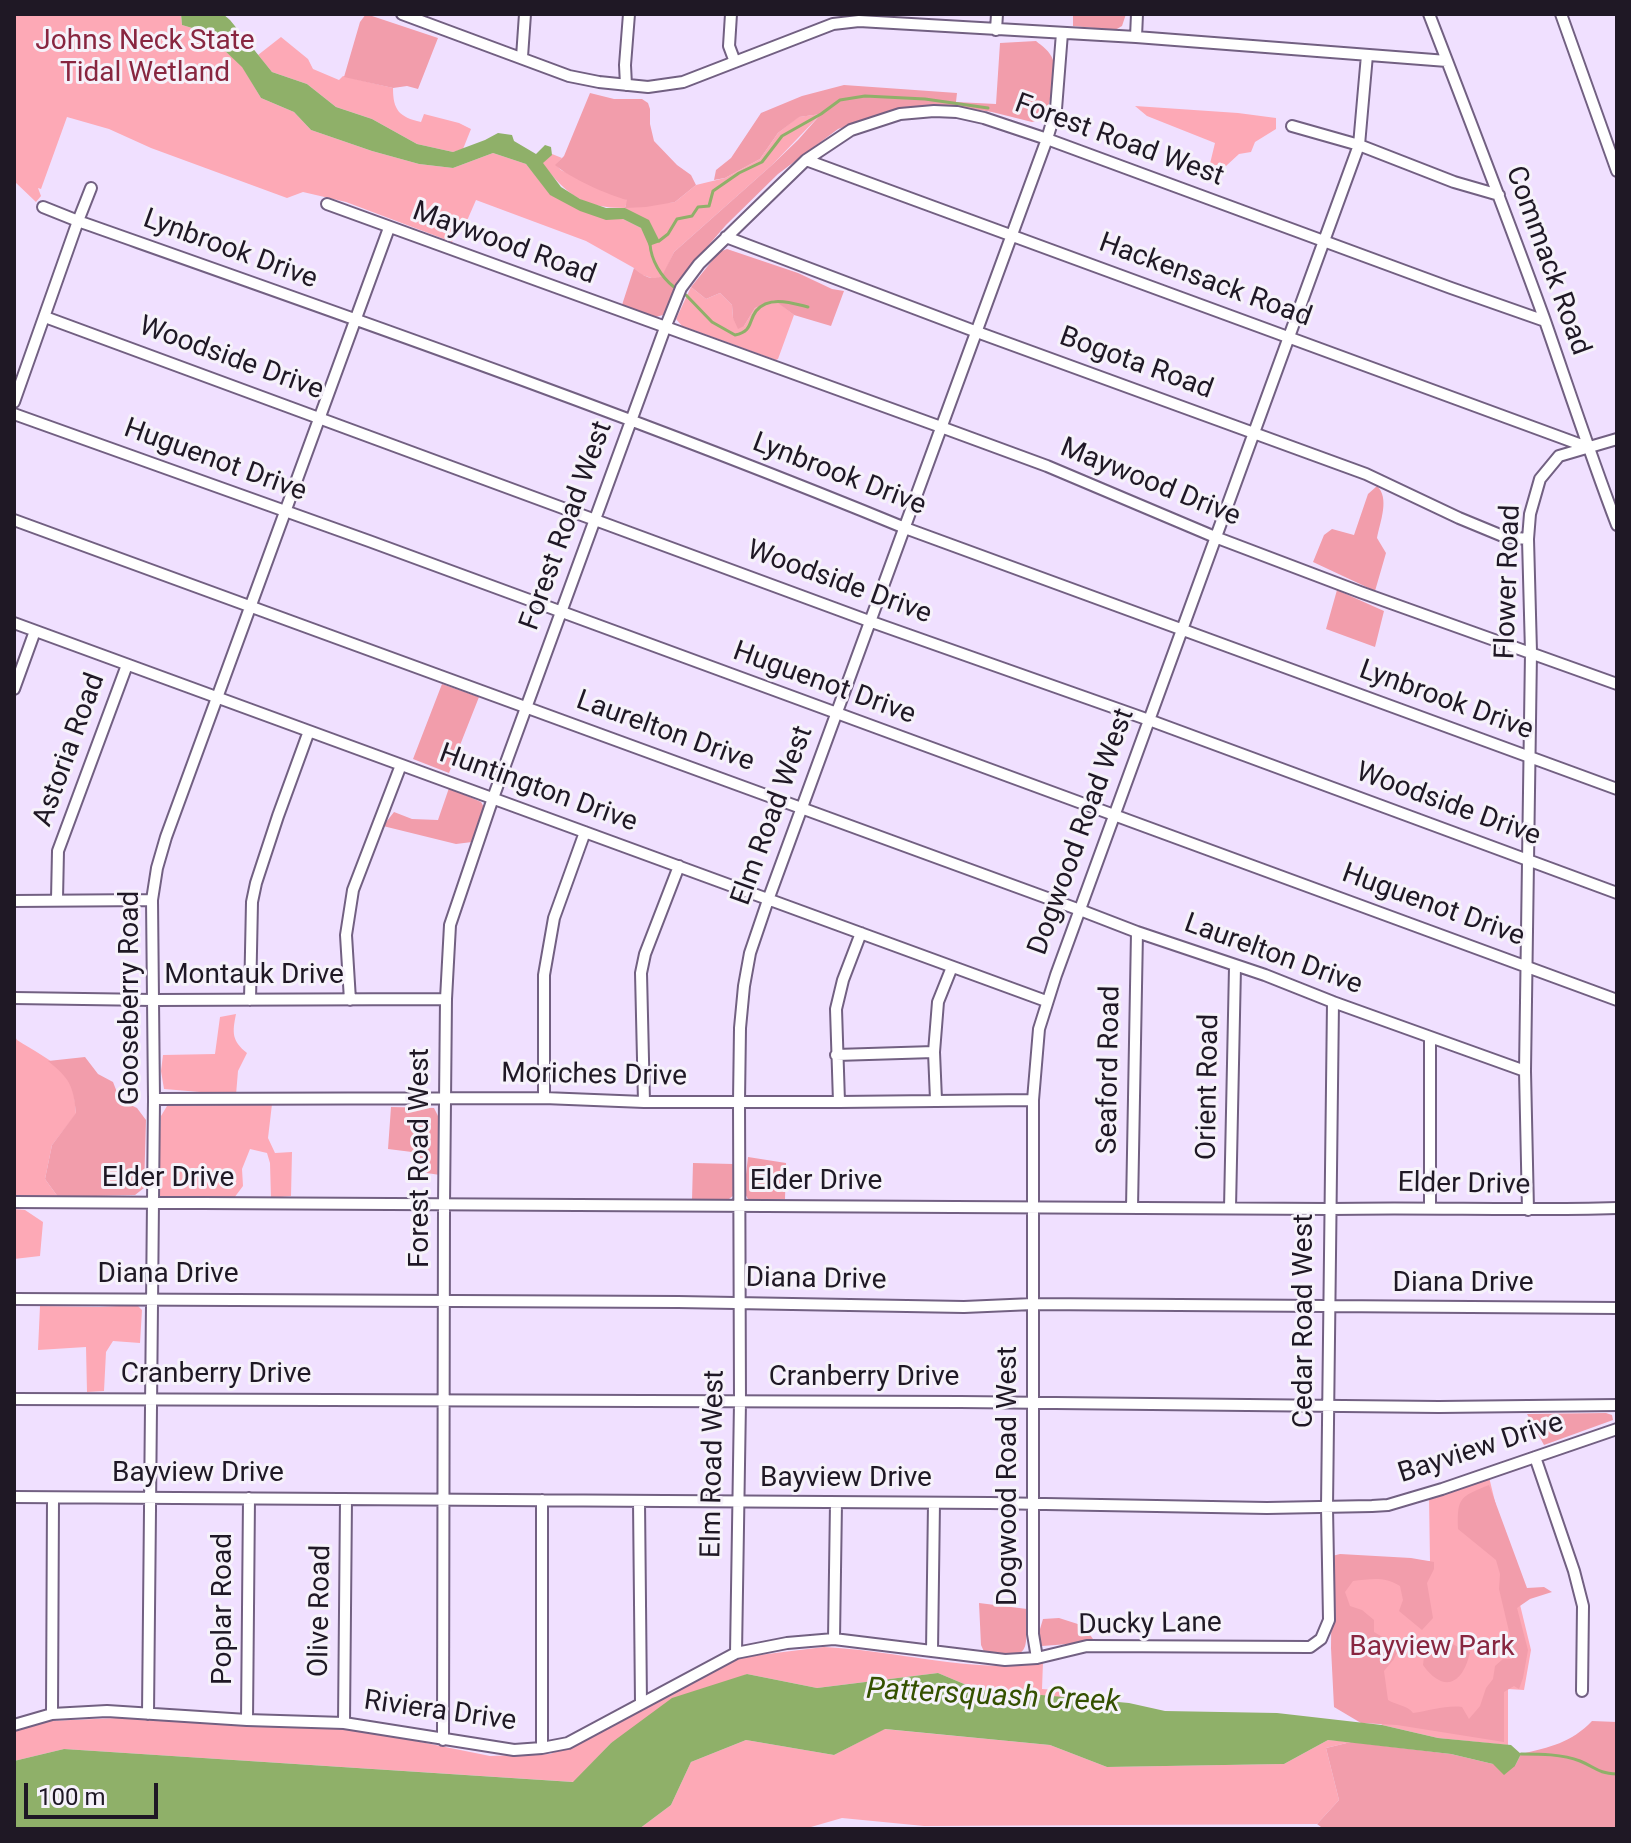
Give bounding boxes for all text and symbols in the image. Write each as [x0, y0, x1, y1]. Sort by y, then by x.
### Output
park label: Johns Neck State Tidal Wetland [35, 25, 255, 91]
street label: Forest Road West [1010, 88, 1228, 194]
street label: Commack Road [1497, 162, 1597, 360]
street label: Maywood Road [408, 195, 600, 293]
street label: Lynbrook Drive [138, 203, 322, 297]
street label: Hackensack Road [1094, 227, 1316, 335]
street label: Woodside Drive [134, 310, 328, 408]
street label: Bogota Road [1055, 321, 1217, 407]
street label: Huguenot Drive [119, 412, 311, 510]
street label: Forest Road West [514, 417, 620, 635]
street label: Lynbrook Drive [748, 427, 930, 523]
street label: Maywood Drive [1055, 432, 1245, 534]
street label: Flower Road [1490, 504, 1528, 660]
street label: Woodside Drive [742, 534, 936, 632]
street label: Huguenot Drive [728, 635, 920, 733]
street label: Lynbrook Drive [1354, 654, 1538, 748]
street label: Astoria Road [27, 669, 113, 831]
street label: Laurelton Drive [571, 684, 759, 780]
street label: Dogwood Road West [1022, 704, 1142, 960]
street label: Elm Road West [725, 722, 821, 910]
street label: Huntington Drive [434, 738, 642, 840]
street label: Woodside Drive [1351, 756, 1545, 854]
street label: Huguenot Drive [1337, 857, 1529, 955]
street label: Gooseberry Road [114, 891, 148, 1105]
street label: Laurelton Drive [1179, 907, 1367, 1003]
street label: Montauk Drive [164, 959, 344, 993]
street label: Seaford Road [1092, 985, 1128, 1155]
street label: Orient Road [1191, 1014, 1227, 1160]
street label: Forest Road West [404, 1048, 438, 1268]
street label: Moriches Drive [501, 1058, 687, 1094]
street label: Elder Drive [102, 1162, 234, 1196]
street label: Elder Drive [750, 1165, 882, 1199]
street label: Elder Drive [1397, 1167, 1531, 1203]
street label: Cedar Road West [1288, 1214, 1322, 1428]
street label: Diana Drive [98, 1258, 238, 1292]
street label: Diana Drive [745, 1262, 887, 1298]
street label: Diana Drive [1393, 1267, 1533, 1301]
street label: Dogwood Road West [992, 1346, 1026, 1606]
street label: Cranberry Drive [121, 1358, 311, 1392]
street label: Cranberry Drive [769, 1361, 959, 1395]
street label: Elm Road West [696, 1370, 732, 1558]
street label: Bayview Drive [1394, 1406, 1568, 1492]
street label: Bayview Drive [112, 1457, 284, 1491]
street label: Bayview Drive [760, 1462, 932, 1496]
street label: Poplar Road [207, 1533, 241, 1685]
street label: Olive Road [303, 1545, 339, 1677]
street label: Ducky Lane [1078, 1607, 1222, 1643]
park label: Bayview Park [1349, 1631, 1515, 1665]
water label: Pattersquash Creek [865, 1672, 1121, 1722]
street label: Riviera Drive [362, 1685, 518, 1739]
scale bar [28, 1767, 162, 1817]
text: 100 m [38, 1783, 105, 1811]

